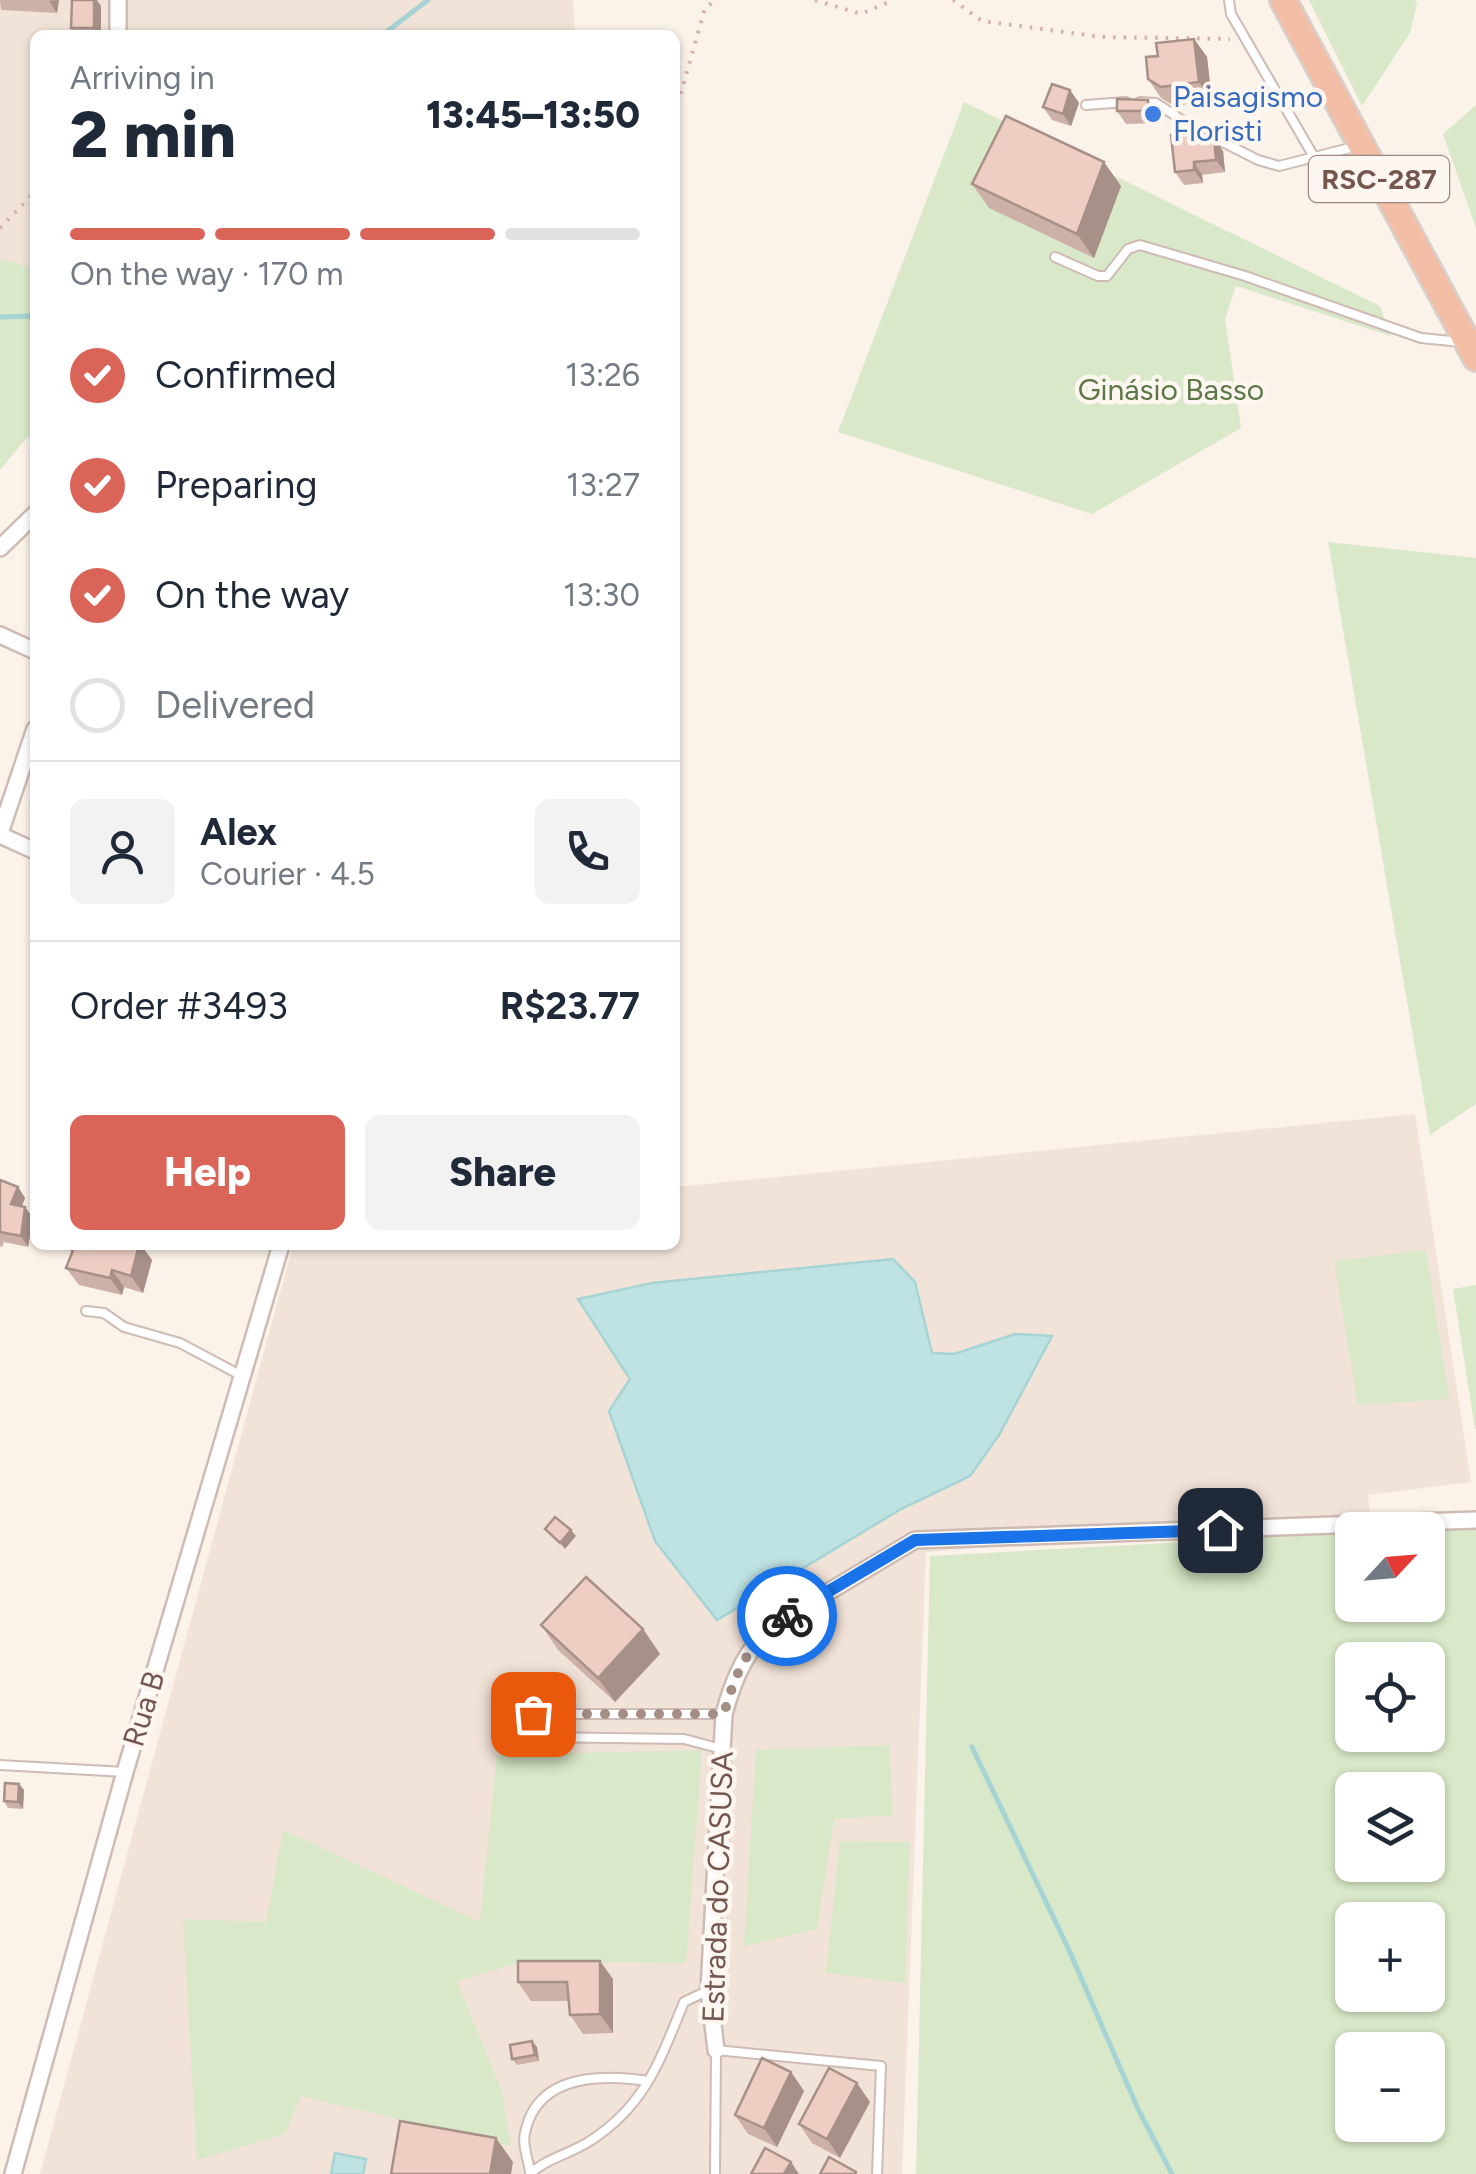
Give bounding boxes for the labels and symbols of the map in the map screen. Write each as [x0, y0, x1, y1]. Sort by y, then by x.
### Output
place label: Paisagismo Floristi [1173, 78, 1323, 149]
marker: Paisagismo Floristi [1142, 103, 1164, 125]
road number: RSC-287 [1309, 156, 1449, 202]
park label: Ginásio Basso [1078, 371, 1264, 408]
pin [1178, 1488, 1263, 1573]
north arrow [1335, 1512, 1445, 1622]
courier [737, 1566, 837, 1666]
street label: Rua B [115, 1667, 172, 1751]
pin [491, 1672, 576, 1757]
street label: Estrada do CASUSA [694, 1750, 741, 2023]

